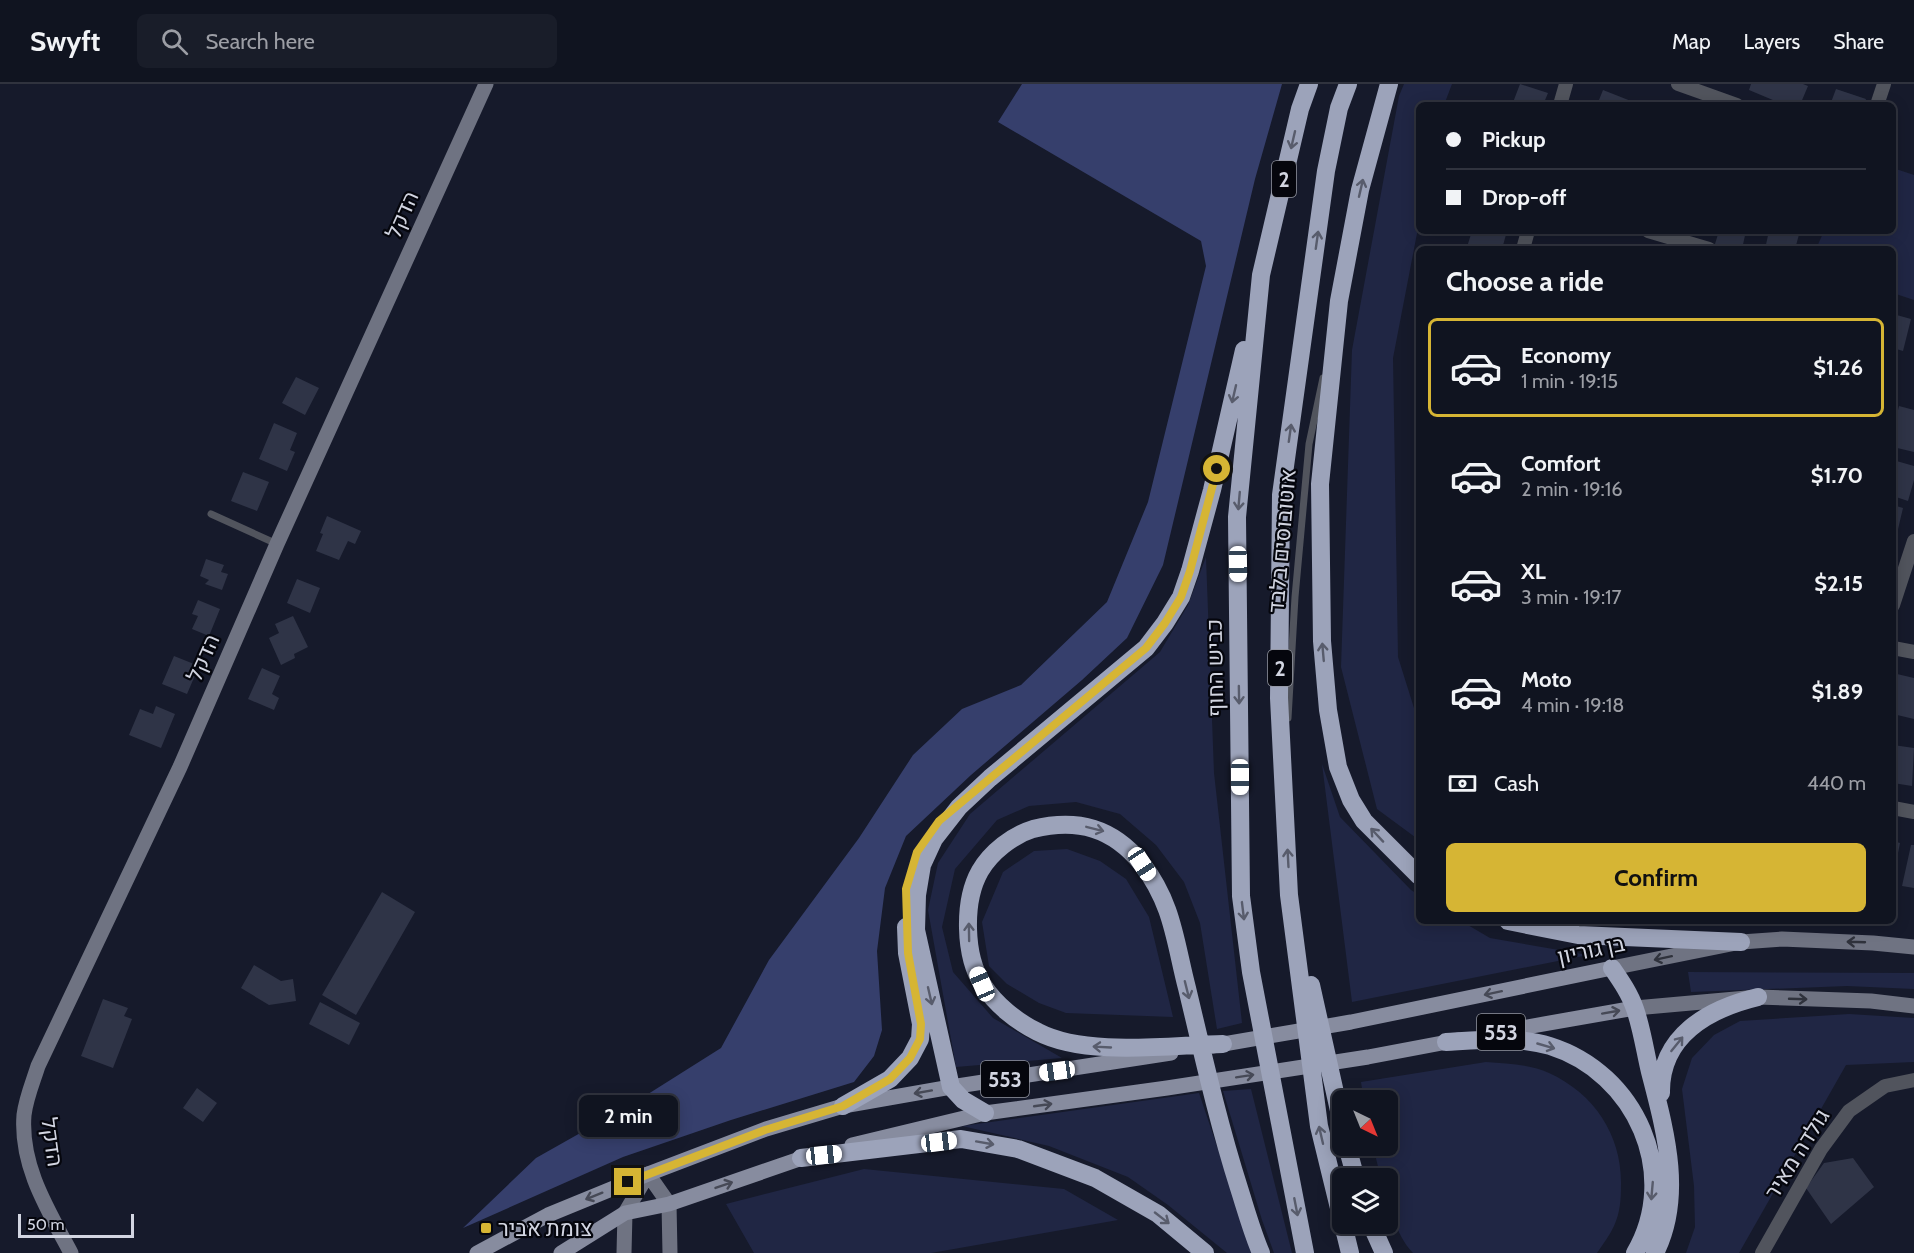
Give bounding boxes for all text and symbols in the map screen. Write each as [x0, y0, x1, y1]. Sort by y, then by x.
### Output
search box [137, 14, 557, 68]
text: Swyft [30, 24, 101, 58]
icon: search [158, 25, 191, 58]
text: Search here [206, 28, 315, 55]
text: Map [1672, 29, 1711, 54]
text: Layers [1744, 29, 1800, 54]
text: Share [1833, 29, 1884, 54]
text: Pickup [1482, 126, 1546, 153]
one-way arrow [1287, 130, 1299, 149]
road number: 2 [1272, 161, 1296, 197]
one-way arrow [1356, 178, 1368, 197]
text: Drop-off [1482, 184, 1566, 211]
street label: הדקל [380, 187, 424, 243]
one-way arrow [1311, 230, 1322, 250]
text: Choose a ride [1446, 265, 1604, 298]
icon: car [1449, 341, 1503, 395]
text: Economy [1521, 342, 1611, 369]
text: $1.26 [1813, 354, 1863, 381]
text: 1 min · 19:15 [1521, 369, 1618, 393]
one-way arrow [1227, 384, 1239, 403]
one-way arrow [1284, 423, 1295, 443]
icon: car [1449, 449, 1503, 503]
text: Comfort [1521, 450, 1600, 477]
route start [1203, 455, 1230, 482]
text: $1.70 [1811, 462, 1863, 489]
street label: אוטובוסים בלבד [1262, 468, 1302, 614]
text: 2 min · 19:16 [1521, 477, 1623, 501]
one-way arrow [1233, 490, 1244, 510]
car [1229, 546, 1247, 582]
icon: car [1449, 557, 1503, 611]
text: XL [1521, 558, 1546, 585]
text: $2.15 [1814, 570, 1863, 597]
text: 3 min · 19:17 [1521, 585, 1622, 609]
street label: כביש החוף [1201, 619, 1229, 717]
street label: הדקל [181, 630, 225, 686]
one-way arrow [1317, 643, 1328, 663]
road number: 2 [1268, 650, 1292, 686]
icon: car [1449, 665, 1503, 719]
text: Moto [1521, 666, 1572, 693]
text: $1.89 [1812, 678, 1863, 705]
one-way arrow [1233, 685, 1245, 705]
text: 4 min · 19:18 [1521, 693, 1624, 717]
car [1231, 759, 1249, 795]
icon: cash [1446, 767, 1479, 800]
text: Cash [1494, 770, 1539, 797]
text: 440 m [1807, 771, 1866, 795]
one-way arrow [1085, 824, 1104, 836]
one-way arrow [1370, 828, 1384, 843]
button: Confirm [1446, 843, 1866, 912]
car [1125, 844, 1159, 884]
one-way arrow [1282, 849, 1293, 869]
one-way arrow [1238, 901, 1249, 921]
one-way arrow [963, 923, 975, 943]
street label: בן גוריון [1555, 930, 1628, 970]
one-way arrow [1846, 936, 1866, 948]
one-way arrow [1653, 953, 1673, 964]
car [967, 964, 997, 1004]
one-way arrow [1182, 980, 1194, 999]
one-way arrow [925, 986, 937, 1005]
one-way arrow [1484, 988, 1504, 999]
one-way arrow [1787, 993, 1807, 1004]
one-way arrow [1601, 1006, 1621, 1017]
road number: 553 [1477, 1014, 1525, 1050]
one-way arrow [1670, 1036, 1683, 1052]
one-way arrow [1093, 1041, 1113, 1052]
one-way arrow [1536, 1041, 1555, 1052]
car [1038, 1060, 1076, 1082]
road number: 553 [981, 1061, 1029, 1097]
one-way arrow [1235, 1070, 1255, 1081]
one-way arrow [914, 1087, 933, 1098]
north arrow [1332, 1090, 1398, 1156]
map controls [1332, 1090, 1398, 1234]
callout: 2 min [578, 1095, 678, 1137]
one-way arrow [1032, 1099, 1052, 1110]
text: 2 min [604, 1104, 653, 1128]
street label: גולדה מאיר [1759, 1104, 1835, 1204]
street label: הדקל [35, 1116, 69, 1168]
one-way arrow [1315, 1126, 1327, 1145]
car [920, 1131, 958, 1153]
one-way arrow [974, 1138, 994, 1149]
car [805, 1144, 843, 1166]
route end [614, 1168, 641, 1195]
button: layers [1332, 1168, 1398, 1234]
one-way arrow [714, 1178, 733, 1189]
one-way arrow [1646, 1180, 1657, 1200]
one-way arrow [585, 1191, 604, 1202]
one-way arrow [1291, 1196, 1302, 1216]
scale bar [18, 1211, 134, 1238]
one-way arrow [1154, 1212, 1170, 1225]
text: 50 m [27, 1215, 64, 1234]
place label: צומת אביר [498, 1215, 592, 1242]
marker: צומת אביר [479, 1221, 493, 1235]

